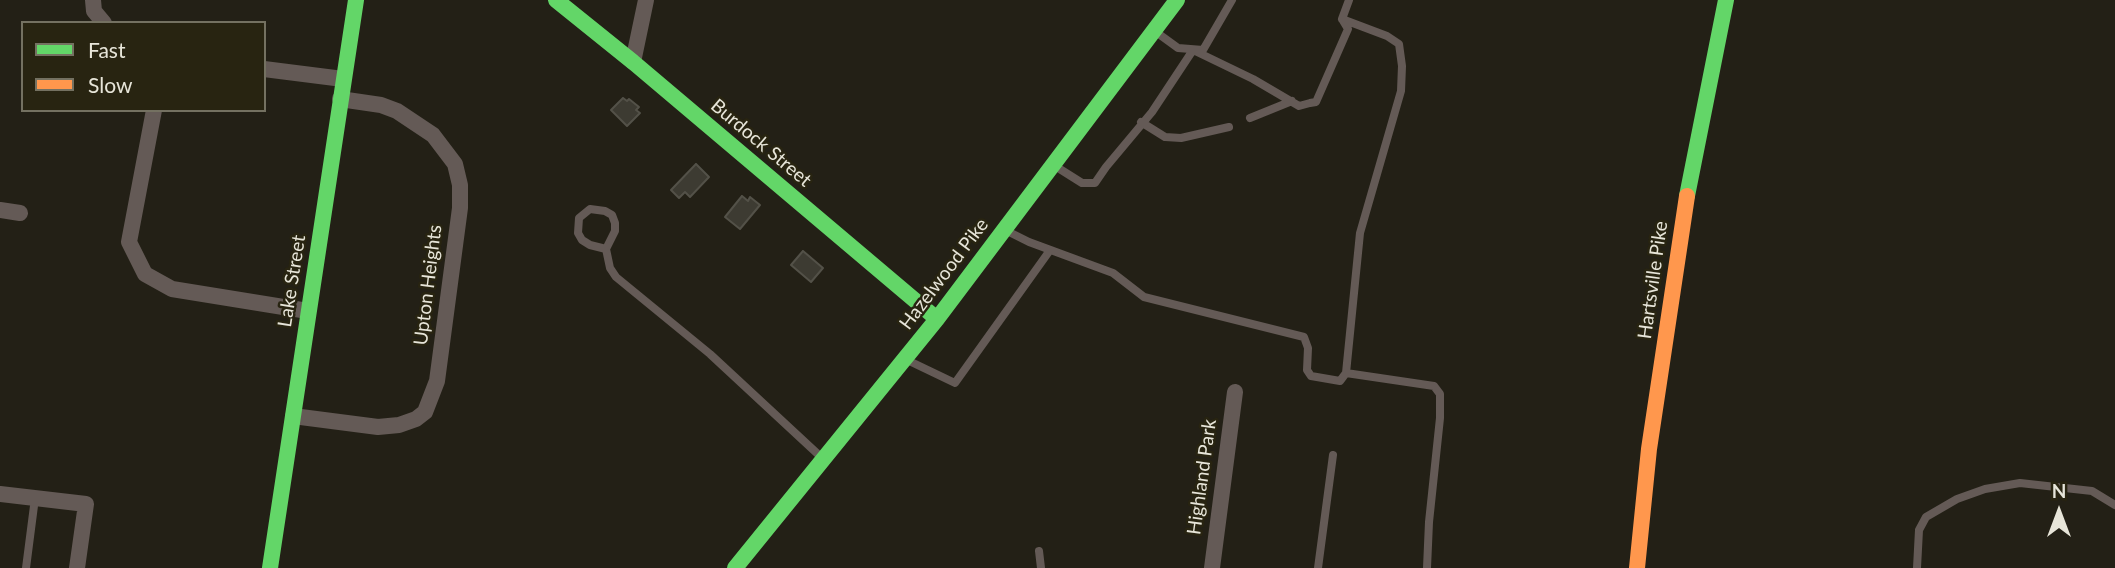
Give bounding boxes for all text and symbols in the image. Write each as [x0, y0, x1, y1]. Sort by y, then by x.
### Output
legend [21, 21, 266, 112]
text: Fast [88, 37, 125, 62]
text: Slow [88, 72, 132, 97]
street label: Burdock Street [706, 94, 816, 192]
street label: Hazelwood Pike [895, 214, 993, 334]
street label: Hartsville Pike [1633, 220, 1673, 340]
street label: Upton Heights [409, 223, 447, 347]
street label: Lake Street [273, 233, 311, 329]
street label: Highland Park [1183, 418, 1221, 536]
north arrow [2024, 477, 2094, 547]
text: N [2052, 479, 2066, 502]

